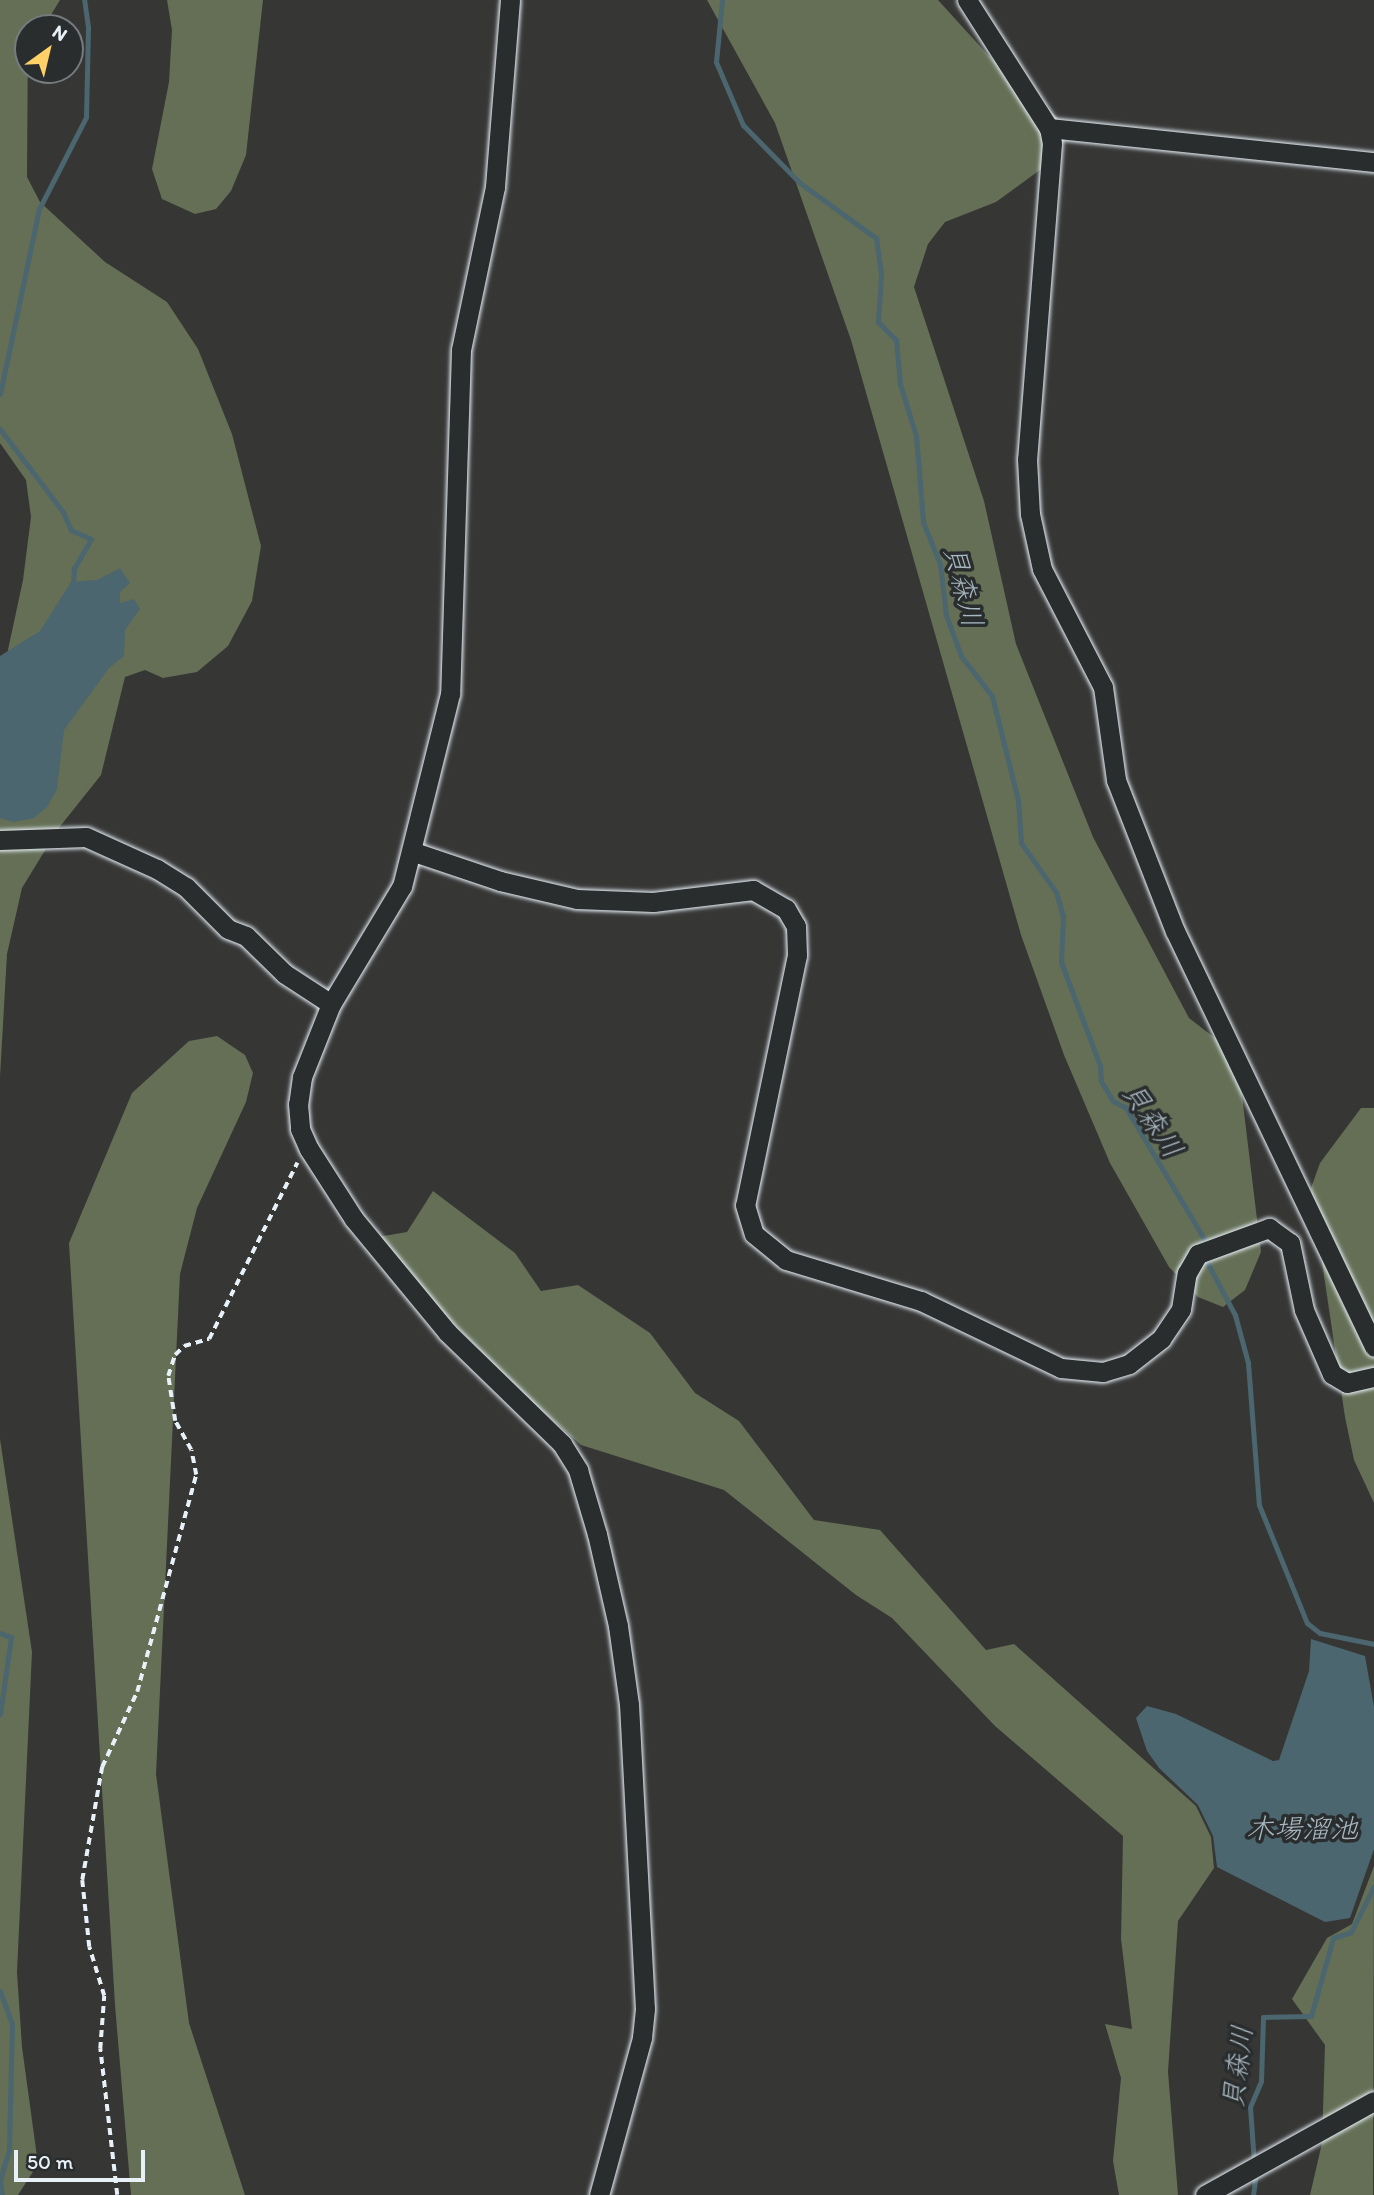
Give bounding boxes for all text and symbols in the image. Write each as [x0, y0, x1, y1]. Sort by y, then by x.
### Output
north arrow [14, 14, 84, 84]
text: N [48, 20, 72, 46]
water label: 貝森川 [938, 541, 990, 631]
water label: 貝森川 [1116, 1076, 1190, 1164]
water label: 木場溜池 [1246, 1811, 1358, 1845]
water label: 貝森川 [1215, 2023, 1259, 2111]
scale bar [18, 2136, 149, 2180]
text: 50 m [27, 2149, 73, 2174]

